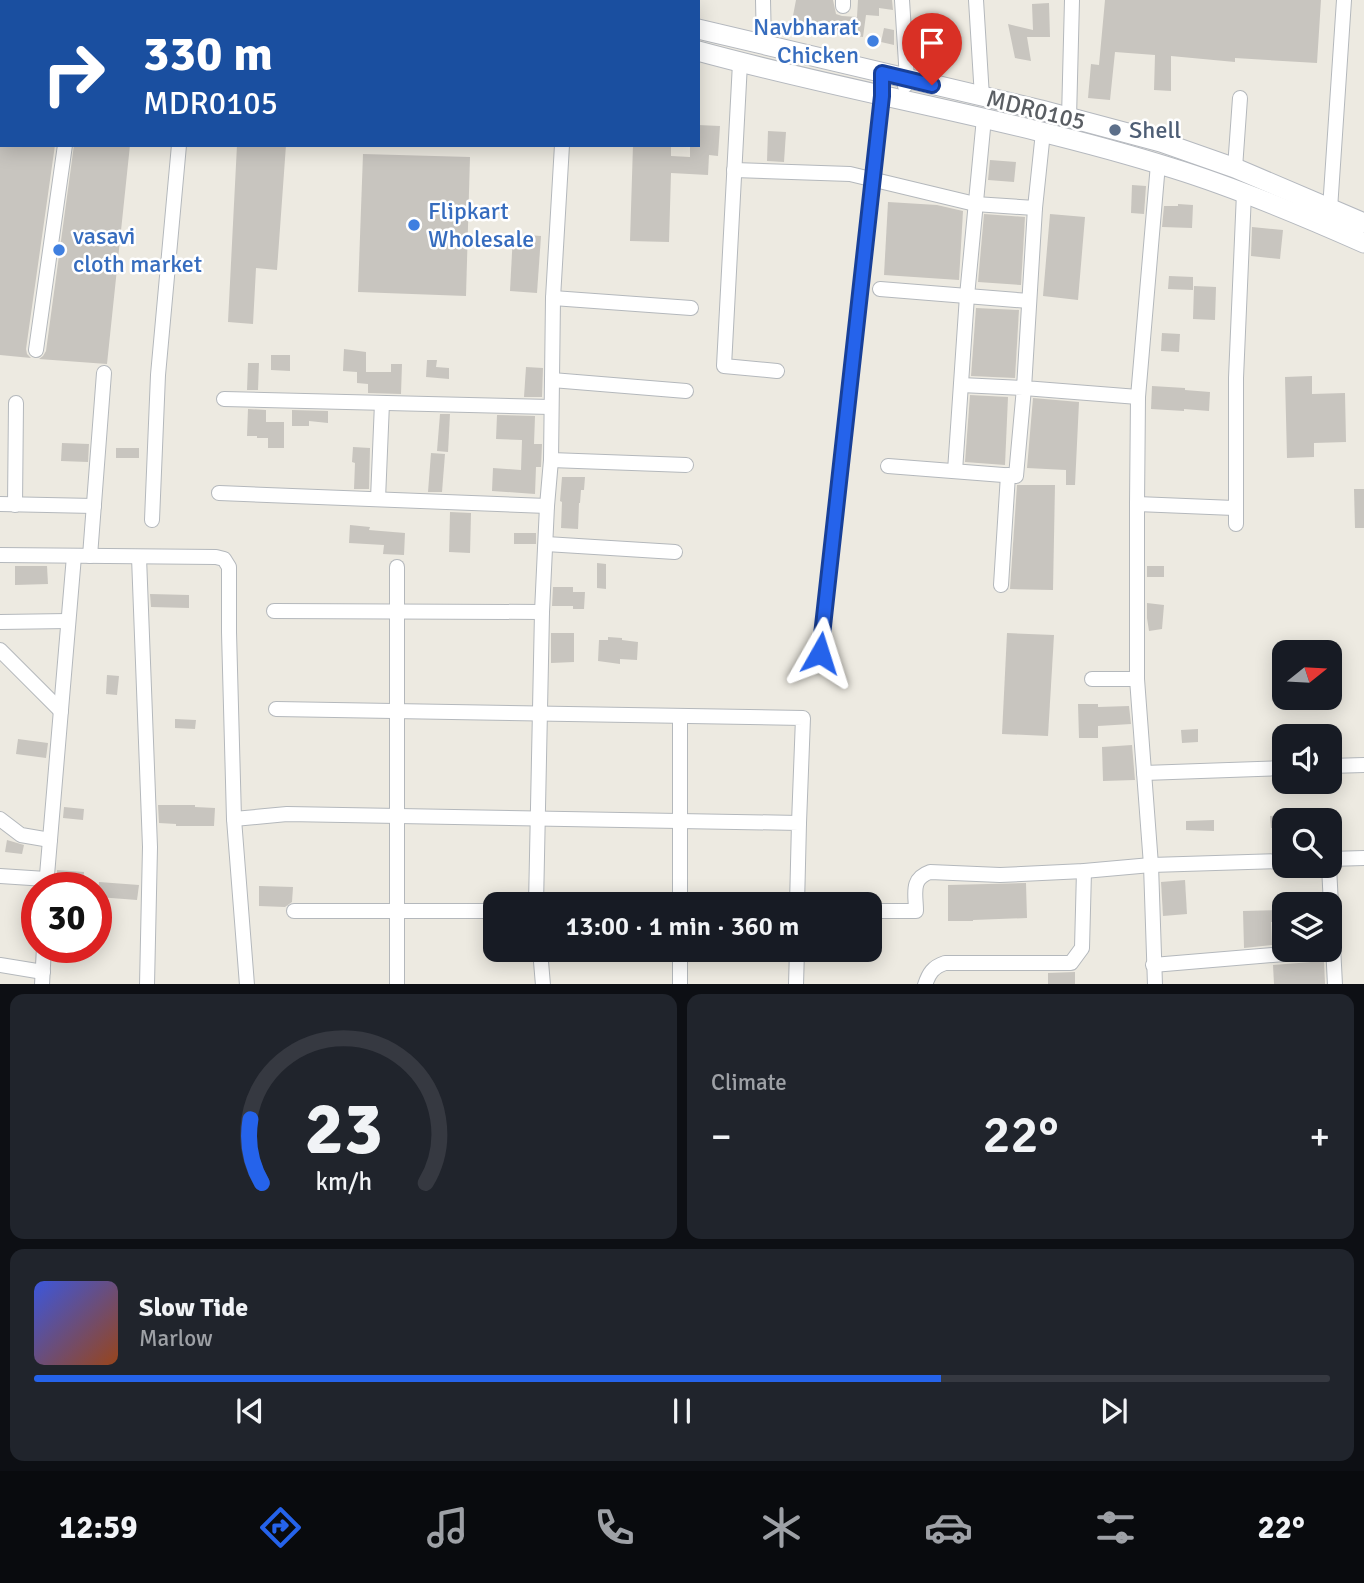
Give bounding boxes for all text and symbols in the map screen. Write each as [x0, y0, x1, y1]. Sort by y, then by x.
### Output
place label: Navbharat Chicken [753, 12, 859, 70]
pin [902, 13, 962, 85]
text: 330 m [143, 24, 273, 84]
icon: arrive [913, 24, 951, 62]
icon: right [28, 28, 119, 119]
marker: Navbharat Chicken [865, 33, 881, 49]
street label: MDR0105 [983, 83, 1089, 137]
text: MDR0105 [143, 84, 278, 123]
place label: Shell [1129, 115, 1181, 145]
marker: Shell [1107, 122, 1123, 138]
place label: Flipkart Wholesale [428, 196, 534, 254]
marker: Flipkart Wholesale [406, 217, 422, 233]
place label: vasavi cloth market [73, 221, 202, 279]
marker: vasavi cloth market [51, 242, 67, 258]
position arrow [783, 616, 857, 690]
north arrow [1272, 640, 1342, 710]
map controls [1272, 640, 1342, 962]
button: sound [1272, 724, 1342, 794]
button: search [1272, 808, 1342, 878]
speed limit sign: 30 [21, 872, 112, 963]
button: layers [1272, 892, 1342, 962]
text: 13:00 · 1 min · 360 m [566, 911, 799, 943]
text: Climate [711, 1068, 787, 1097]
text: 23 [304, 1085, 383, 1174]
text: 22° [982, 1103, 1059, 1167]
text: − [711, 1113, 732, 1160]
text: + [1309, 1113, 1330, 1160]
text: km/h [315, 1165, 372, 1196]
text: Slow Tide [139, 1292, 248, 1324]
text: Marlow [139, 1324, 213, 1353]
icon: previous [231, 1392, 269, 1430]
icon: pause [663, 1392, 701, 1430]
icon: next [1095, 1392, 1133, 1430]
icon: directions [256, 1503, 305, 1552]
icon: music [423, 1503, 472, 1552]
icon: phone [590, 1503, 639, 1552]
icon: climate [757, 1503, 806, 1552]
icon: car [924, 1503, 973, 1552]
icon: filters [1091, 1503, 1140, 1552]
text: 12:59 [59, 1508, 138, 1547]
text: 22° [1258, 1508, 1305, 1547]

